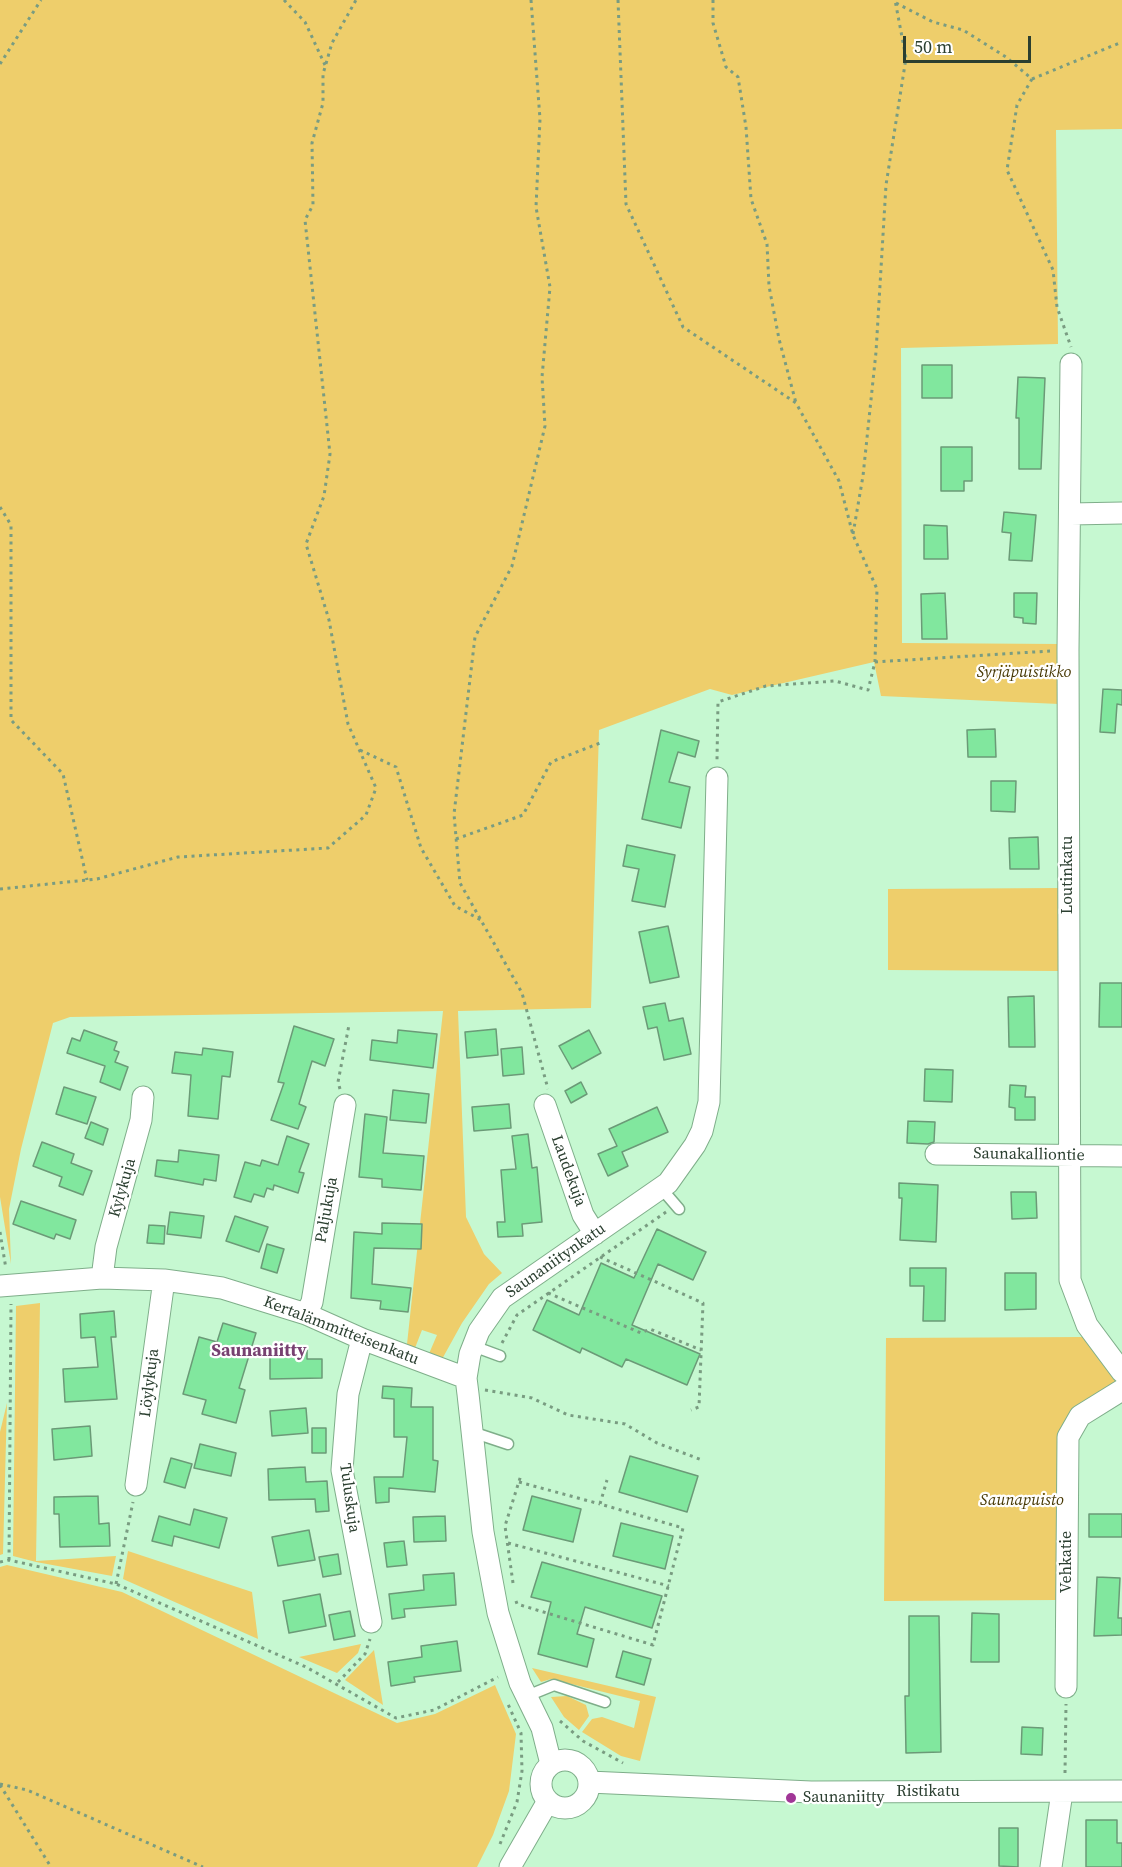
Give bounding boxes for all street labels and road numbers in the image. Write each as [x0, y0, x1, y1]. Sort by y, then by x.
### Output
street label: Loutinkatu [1058, 836, 1078, 914]
street label: Laudekuja [546, 1133, 590, 1209]
street label: Saunakalliontie [973, 1144, 1085, 1166]
street label: Kylykuja [105, 1156, 141, 1220]
street label: Paljukuja [312, 1176, 342, 1244]
street label: Saunaniitynkatu [503, 1220, 609, 1302]
street label: Kertalämmitteisenkatu [261, 1292, 421, 1370]
street label: Löylykuja [136, 1348, 164, 1418]
street label: Tuluskuja [335, 1462, 363, 1534]
street label: Vehkatie [1057, 1531, 1077, 1593]
street label: Ristikatu [896, 1782, 960, 1802]

